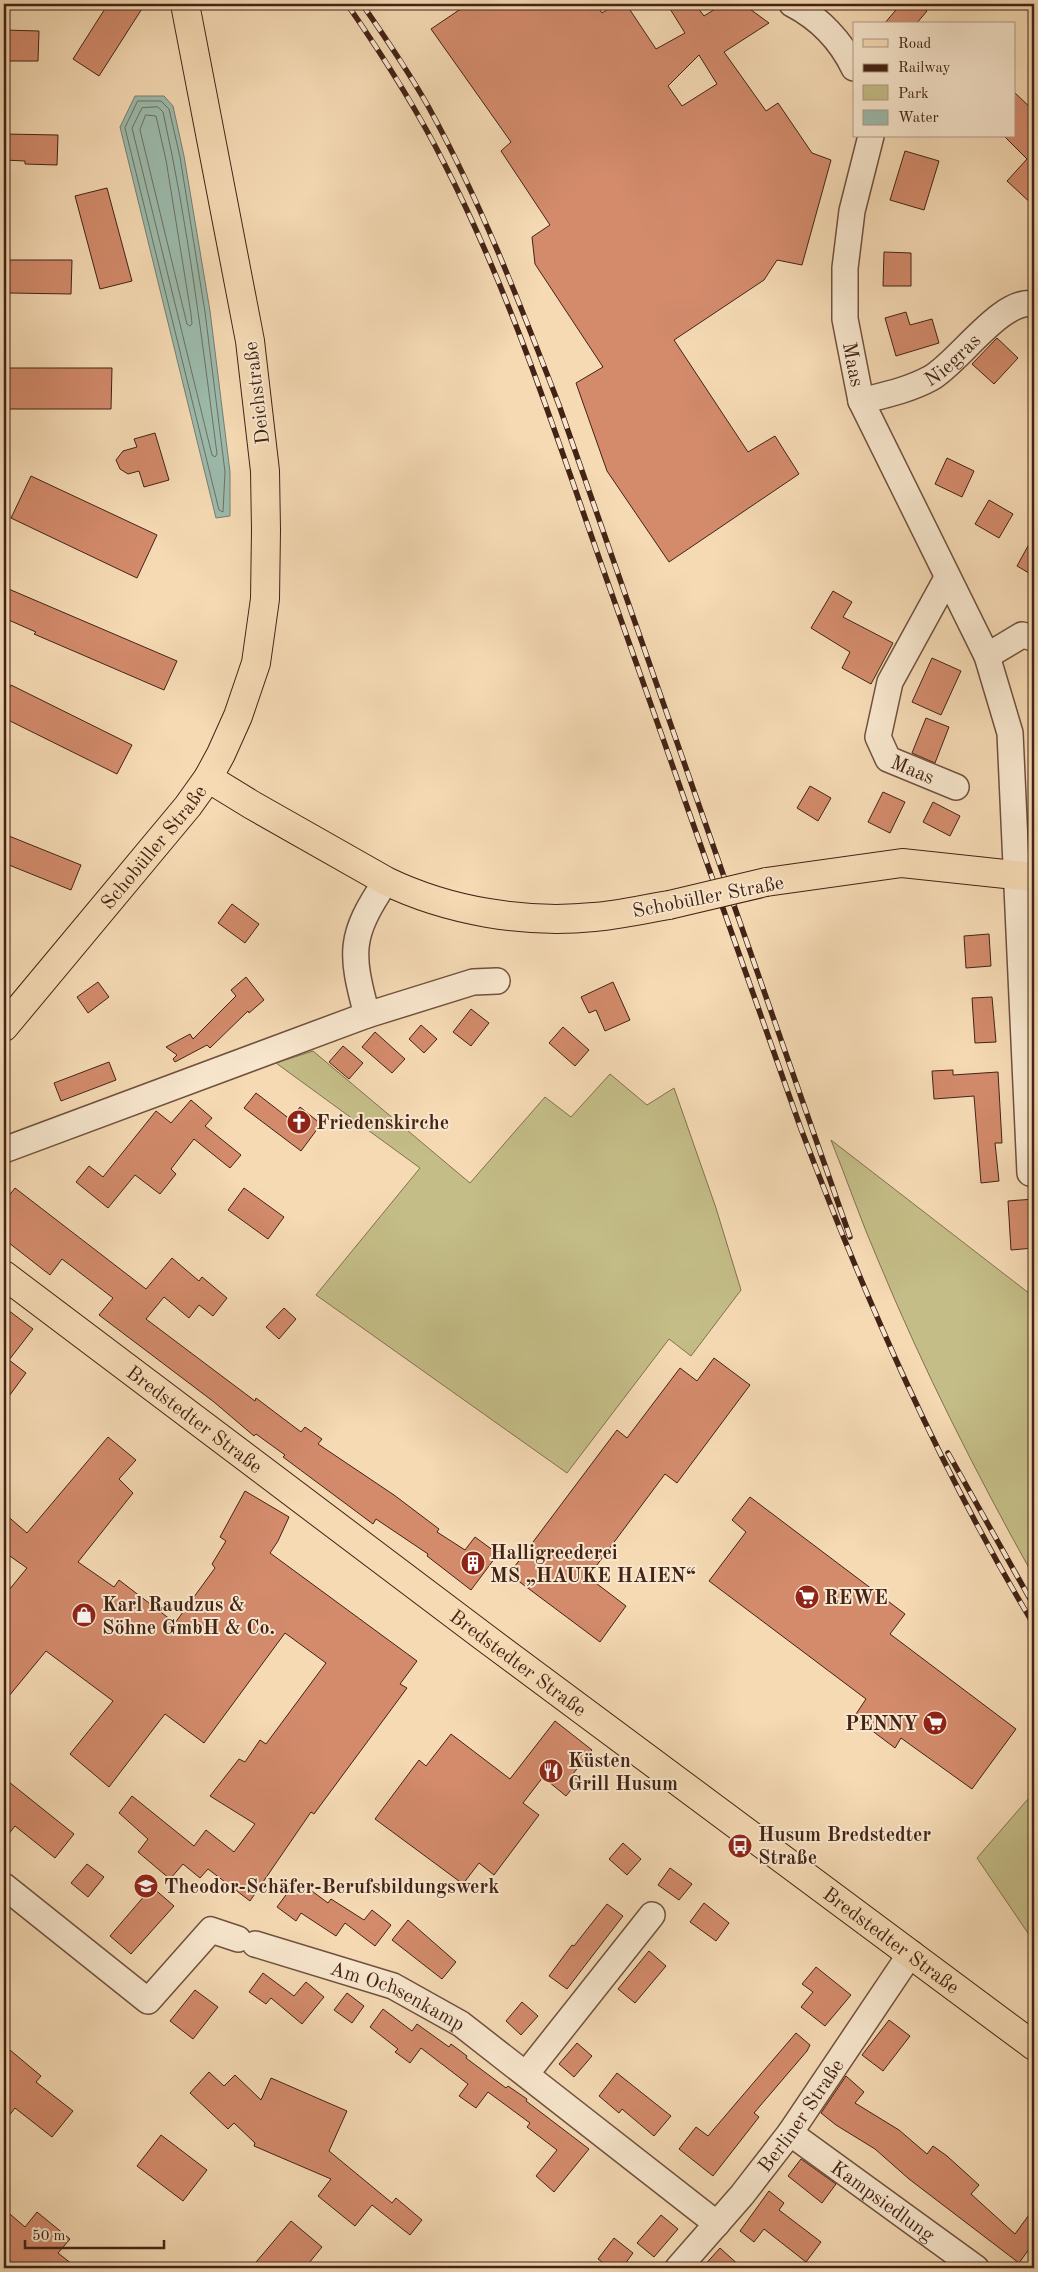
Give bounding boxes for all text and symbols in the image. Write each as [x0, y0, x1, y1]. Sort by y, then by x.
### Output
legend [853, 22, 1016, 138]
text: Road [898, 37, 932, 52]
text: Railway [898, 61, 951, 76]
text: Park [898, 87, 929, 102]
text: Water [898, 111, 939, 126]
street label: Niegras [922, 331, 985, 391]
street label: Deichstraße [242, 340, 274, 445]
street label: Maas [838, 341, 866, 389]
street label: Maas [887, 753, 937, 789]
street label: Schobüller Straße [98, 782, 211, 914]
street label: Schobüller Straße [631, 873, 786, 922]
church icon: Friedenskirche [286, 1109, 312, 1135]
place label: Friedenskirche [316, 1114, 449, 1134]
street label: Bredstedter Straße [122, 1363, 265, 1478]
place label: Halligreederei MS „HAUKE HAIEN“ [490, 1544, 696, 1587]
building icon: Halligreederei MS „HAUKE HAIEN“ [460, 1550, 486, 1576]
supermarket icon: REWE [794, 1584, 820, 1610]
place label: REWE [824, 1589, 888, 1609]
place label: Karl Raudzus & Söhne GmbH & Co. [102, 1596, 275, 1639]
shop icon: Karl Raudzus & Söhne GmbH & Co. [71, 1602, 97, 1628]
street label: Bredstedter Straße [445, 1607, 589, 1721]
supermarket icon: PENNY [922, 1710, 948, 1736]
place label: PENNY [845, 1715, 918, 1735]
place label: Küsten Grill Husum [568, 1752, 678, 1795]
restaurant icon: Küsten Grill Husum [538, 1758, 564, 1784]
place label: Husum Bredstedter Straße [758, 1826, 932, 1869]
bus stop icon: Husum Bredstedter Straße [727, 1833, 753, 1859]
school or university icon: Theodor-Schäfer-Berufsbildungswerk [133, 1873, 159, 1899]
place label: Theodor-Schäfer-Berufsbildungswerk [164, 1878, 499, 1898]
street label: Bredstedter Straße [818, 1885, 962, 1999]
street label: Am Ochsenkamp [327, 1959, 467, 2036]
street label: Berliner Straße [755, 2056, 849, 2177]
street label: Kampsiedlung [826, 2158, 938, 2246]
scale bar [25, 2217, 164, 2249]
text: 50 m [32, 2229, 66, 2244]

